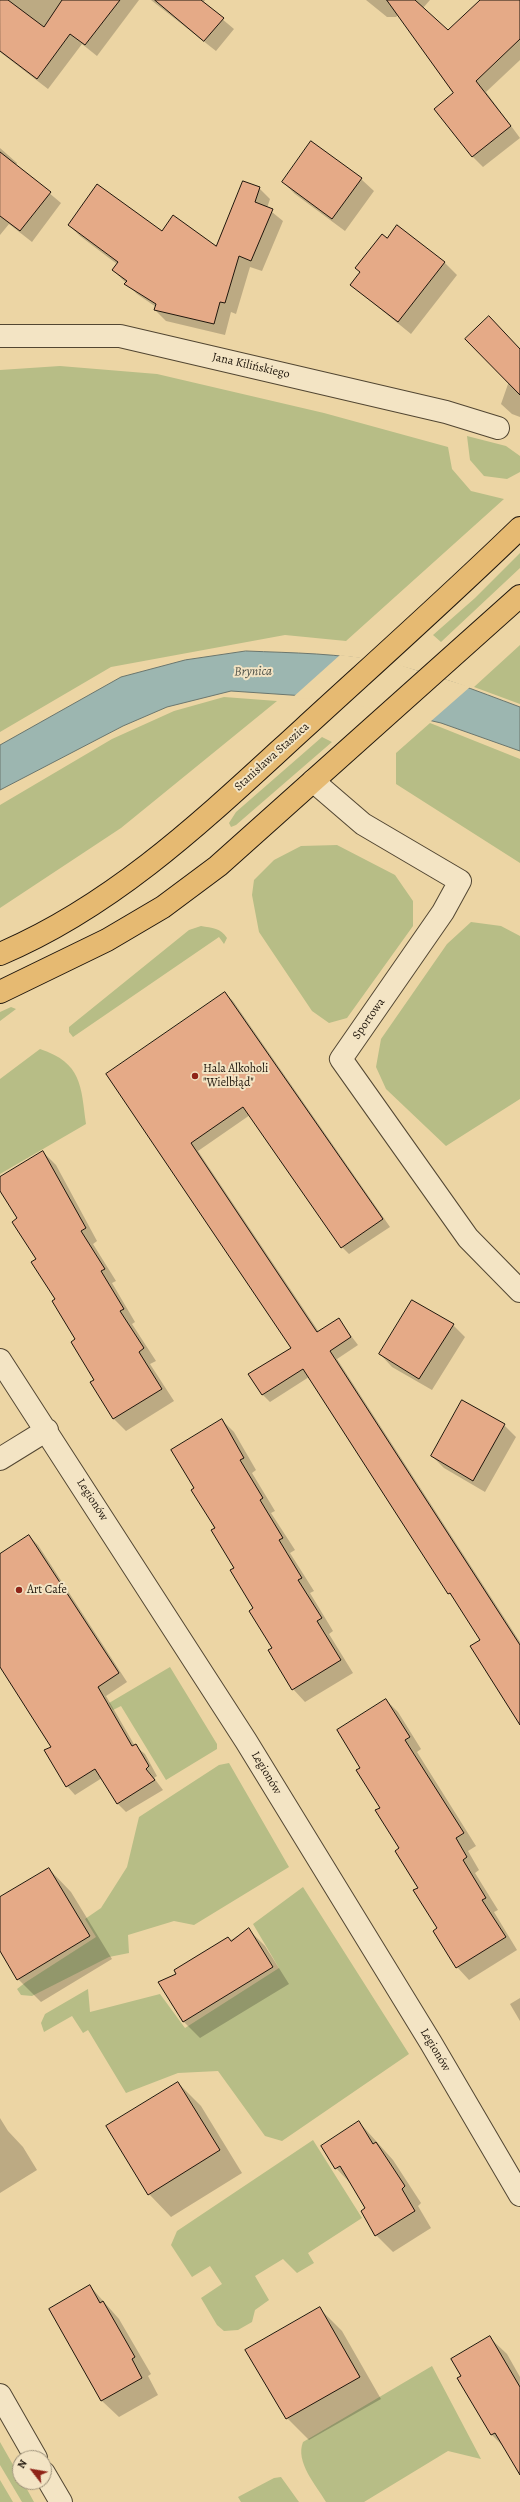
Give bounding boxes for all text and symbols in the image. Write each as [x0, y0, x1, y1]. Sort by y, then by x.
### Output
street label: Jana Kilińskiego [211, 350, 291, 382]
water label: Brynica [234, 664, 272, 680]
street label: Stanisława Staszica [232, 720, 312, 794]
street label: Sportowa [350, 996, 388, 1042]
place label: Hala Alkoholi "Wielbłąd" [203, 1062, 268, 1090]
marker: Hala Alkoholi "Wielbłąd" [190, 1071, 200, 1081]
street label: Legionów [73, 1476, 111, 1524]
place label: Art Cafe [27, 1583, 67, 1597]
marker: Art Cafe [14, 1585, 24, 1595]
street label: Legionów [248, 1749, 284, 1797]
street label: Legionów [417, 2026, 453, 2074]
north arrow [12, 2450, 52, 2490]
text: N [14, 2457, 31, 2471]

